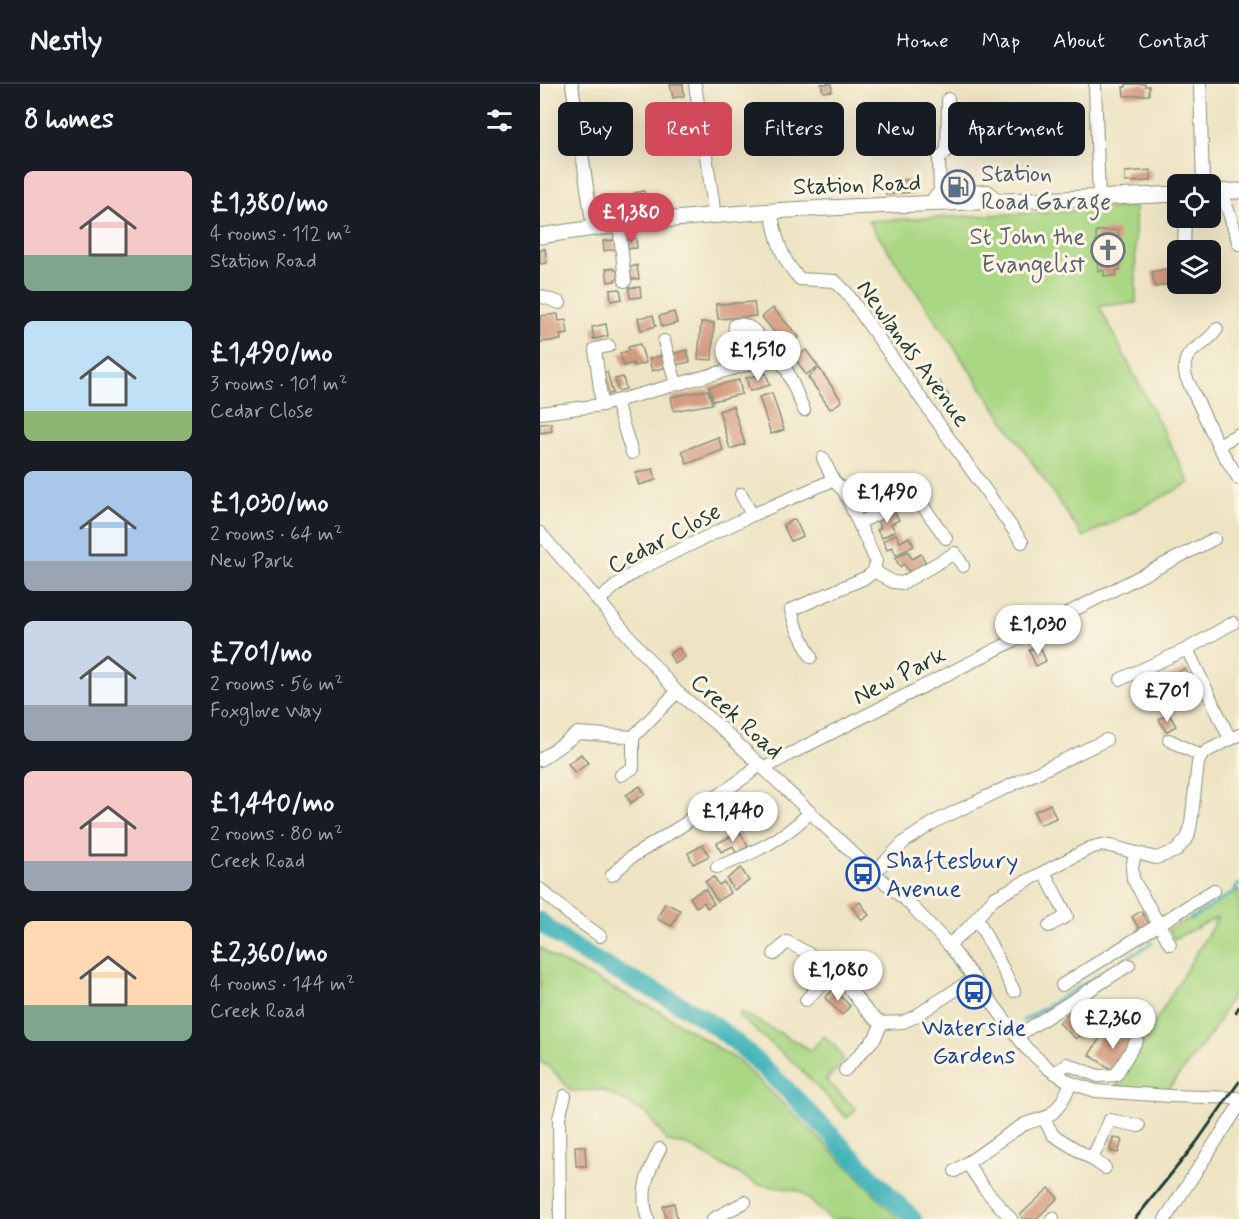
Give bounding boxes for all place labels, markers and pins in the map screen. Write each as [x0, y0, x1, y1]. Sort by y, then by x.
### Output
place label: Station Road Garage [981, 159, 1111, 221]
fuel station icon: Station Road Garage [940, 169, 976, 205]
pin: £1,380 [582, 193, 680, 244]
place label: St John the Evangelist [969, 222, 1085, 283]
church icon: St John the Evangelist [1090, 232, 1126, 268]
pin: £1,510 [709, 331, 807, 382]
pin: £1,490 [838, 473, 936, 524]
pin: £1,030 [989, 605, 1087, 656]
pin: £701 [1131, 672, 1203, 723]
pin: £1,440 [684, 792, 782, 843]
place label: Shaftesbury Avenue [886, 846, 1018, 905]
bus stop icon: Shaftesbury Avenue [845, 856, 881, 892]
pin: £1,080 [789, 951, 887, 1002]
bus stop icon: Waterside Gardens [956, 974, 992, 1010]
pin: £2,360 [1064, 999, 1162, 1050]
place label: Waterside Gardens [922, 1013, 1027, 1072]

